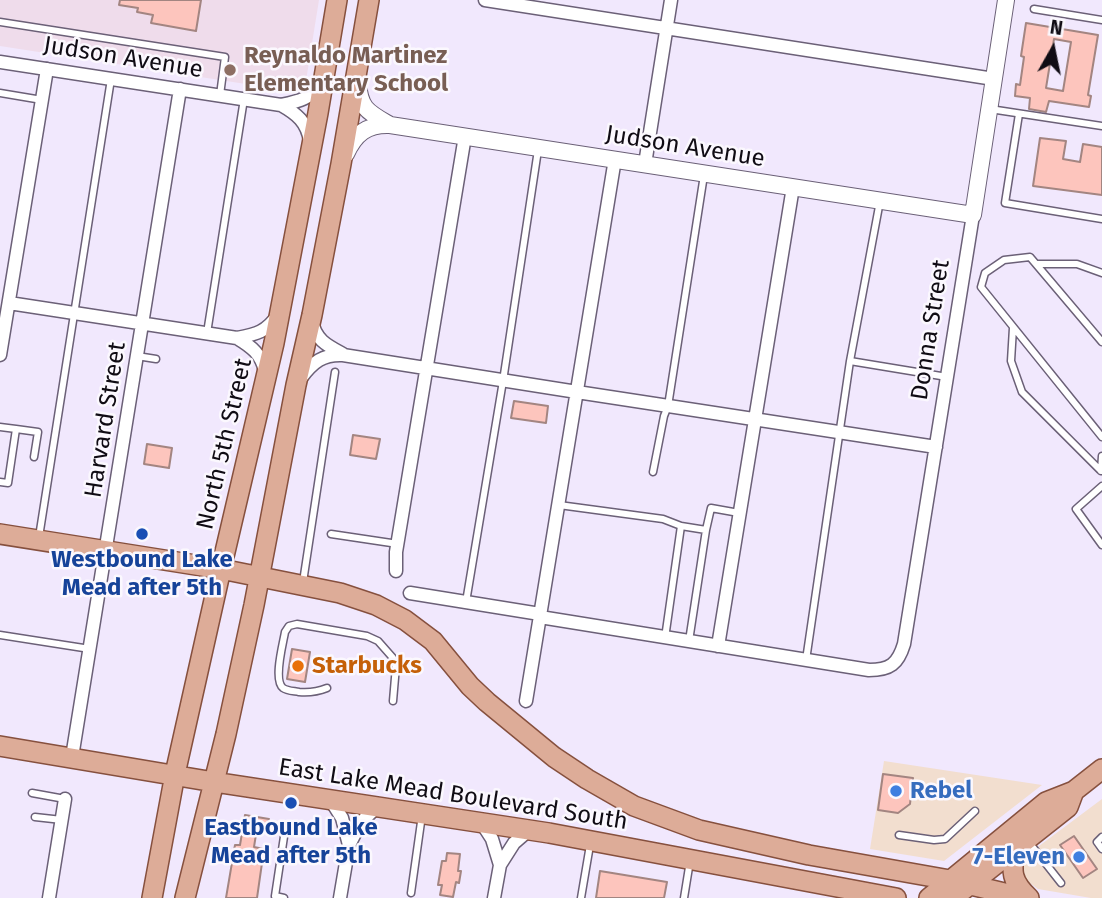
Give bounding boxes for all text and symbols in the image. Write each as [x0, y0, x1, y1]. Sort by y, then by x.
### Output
north arrow [1018, 14, 1088, 84]
text: N [1048, 15, 1064, 40]
street label: Judson Avenue [41, 31, 205, 85]
place label: Reynaldo Martinez Elementary School [244, 42, 448, 98]
marker: Reynaldo Martinez Elementary School [222, 62, 238, 78]
street label: Judson Avenue [603, 120, 767, 174]
street label: Donna Street [906, 258, 956, 402]
street label: Harvard Street [79, 340, 133, 500]
street label: North 5th Street [191, 356, 259, 532]
marker: Westbound Lake Mead after 5th [134, 526, 150, 542]
place label: Westbound Lake Mead after 5th [51, 546, 233, 602]
place label: Starbucks [312, 652, 422, 680]
marker: Starbucks [290, 658, 306, 674]
street label: East Lake Mead Boulevard South [276, 753, 630, 837]
place label: Rebel [910, 777, 972, 805]
marker: Rebel [888, 783, 904, 799]
marker: Eastbound Lake Mead after 5th [283, 795, 299, 811]
place label: Eastbound Lake Mead after 5th [204, 814, 378, 870]
place label: 7-Eleven [972, 843, 1065, 871]
marker: 7-Eleven [1071, 849, 1087, 865]

